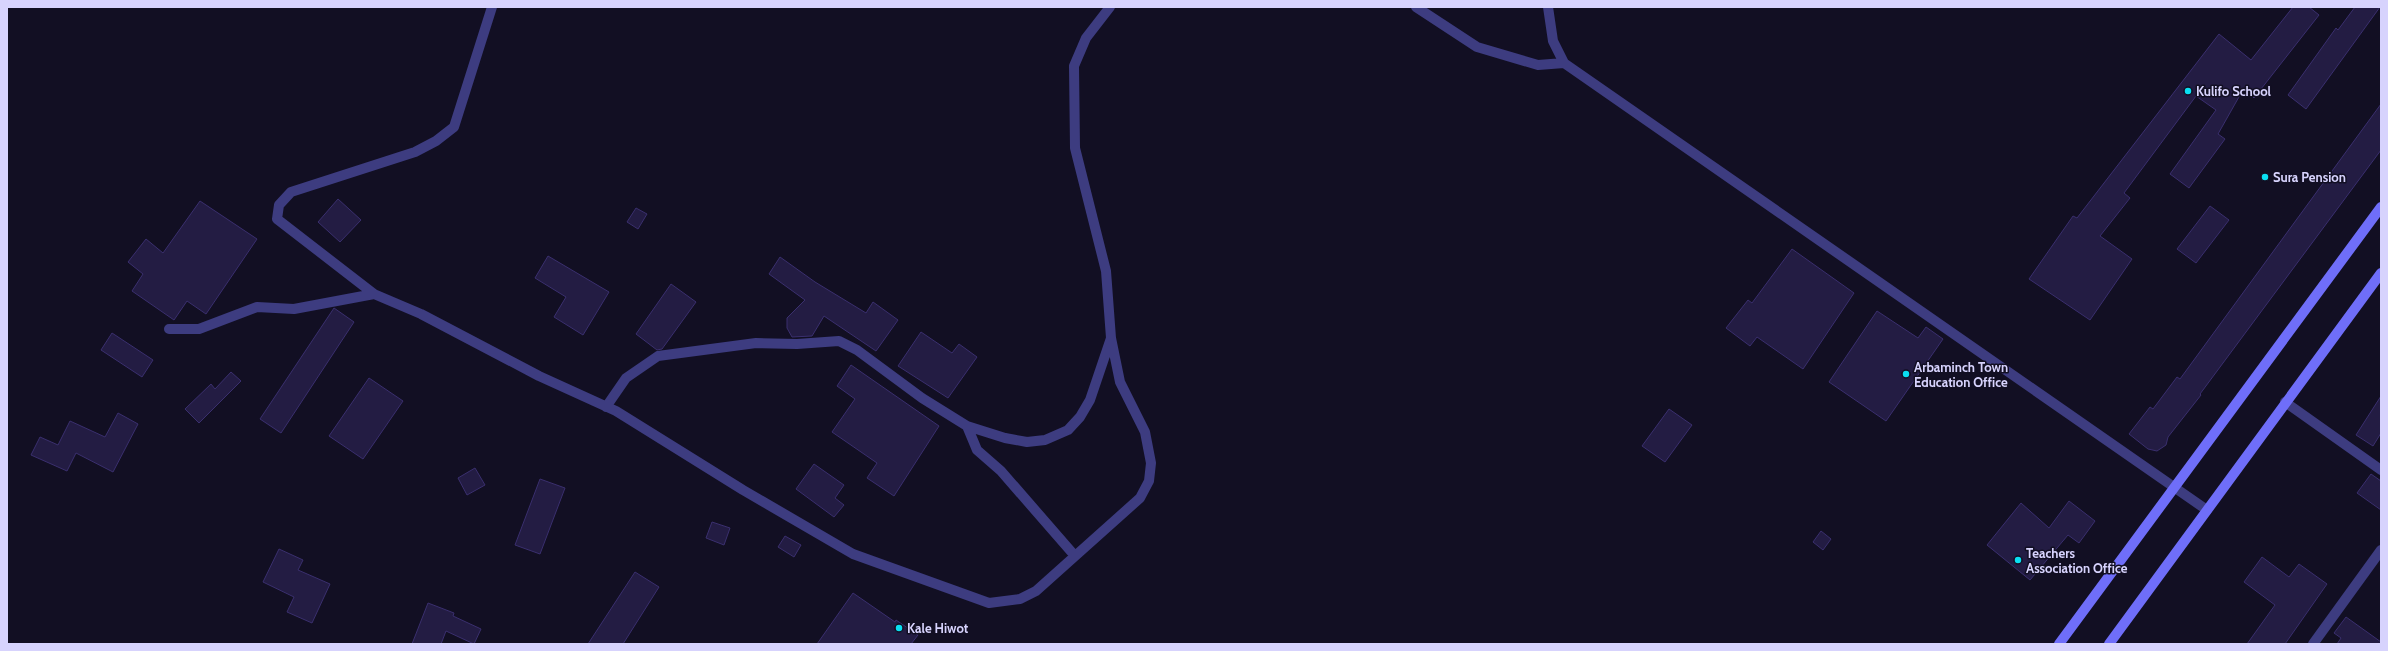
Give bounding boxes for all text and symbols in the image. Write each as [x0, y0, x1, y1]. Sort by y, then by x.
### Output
place label: Kulifo School [2196, 83, 2272, 99]
marker: Kulifo School [2183, 86, 2193, 96]
place label: Sura Pension [2273, 169, 2346, 185]
marker: Sura Pension [2260, 172, 2270, 182]
place label: Arbaminch Town Education Office [1914, 359, 2008, 390]
marker: Arbaminch Town Education Office [1901, 369, 1911, 379]
place label: Teachers Association Office [2026, 545, 2128, 576]
marker: Teachers Association Office [2013, 555, 2023, 565]
place label: Kale Hiwot [907, 620, 969, 636]
marker: Kale Hiwot [894, 623, 904, 633]

